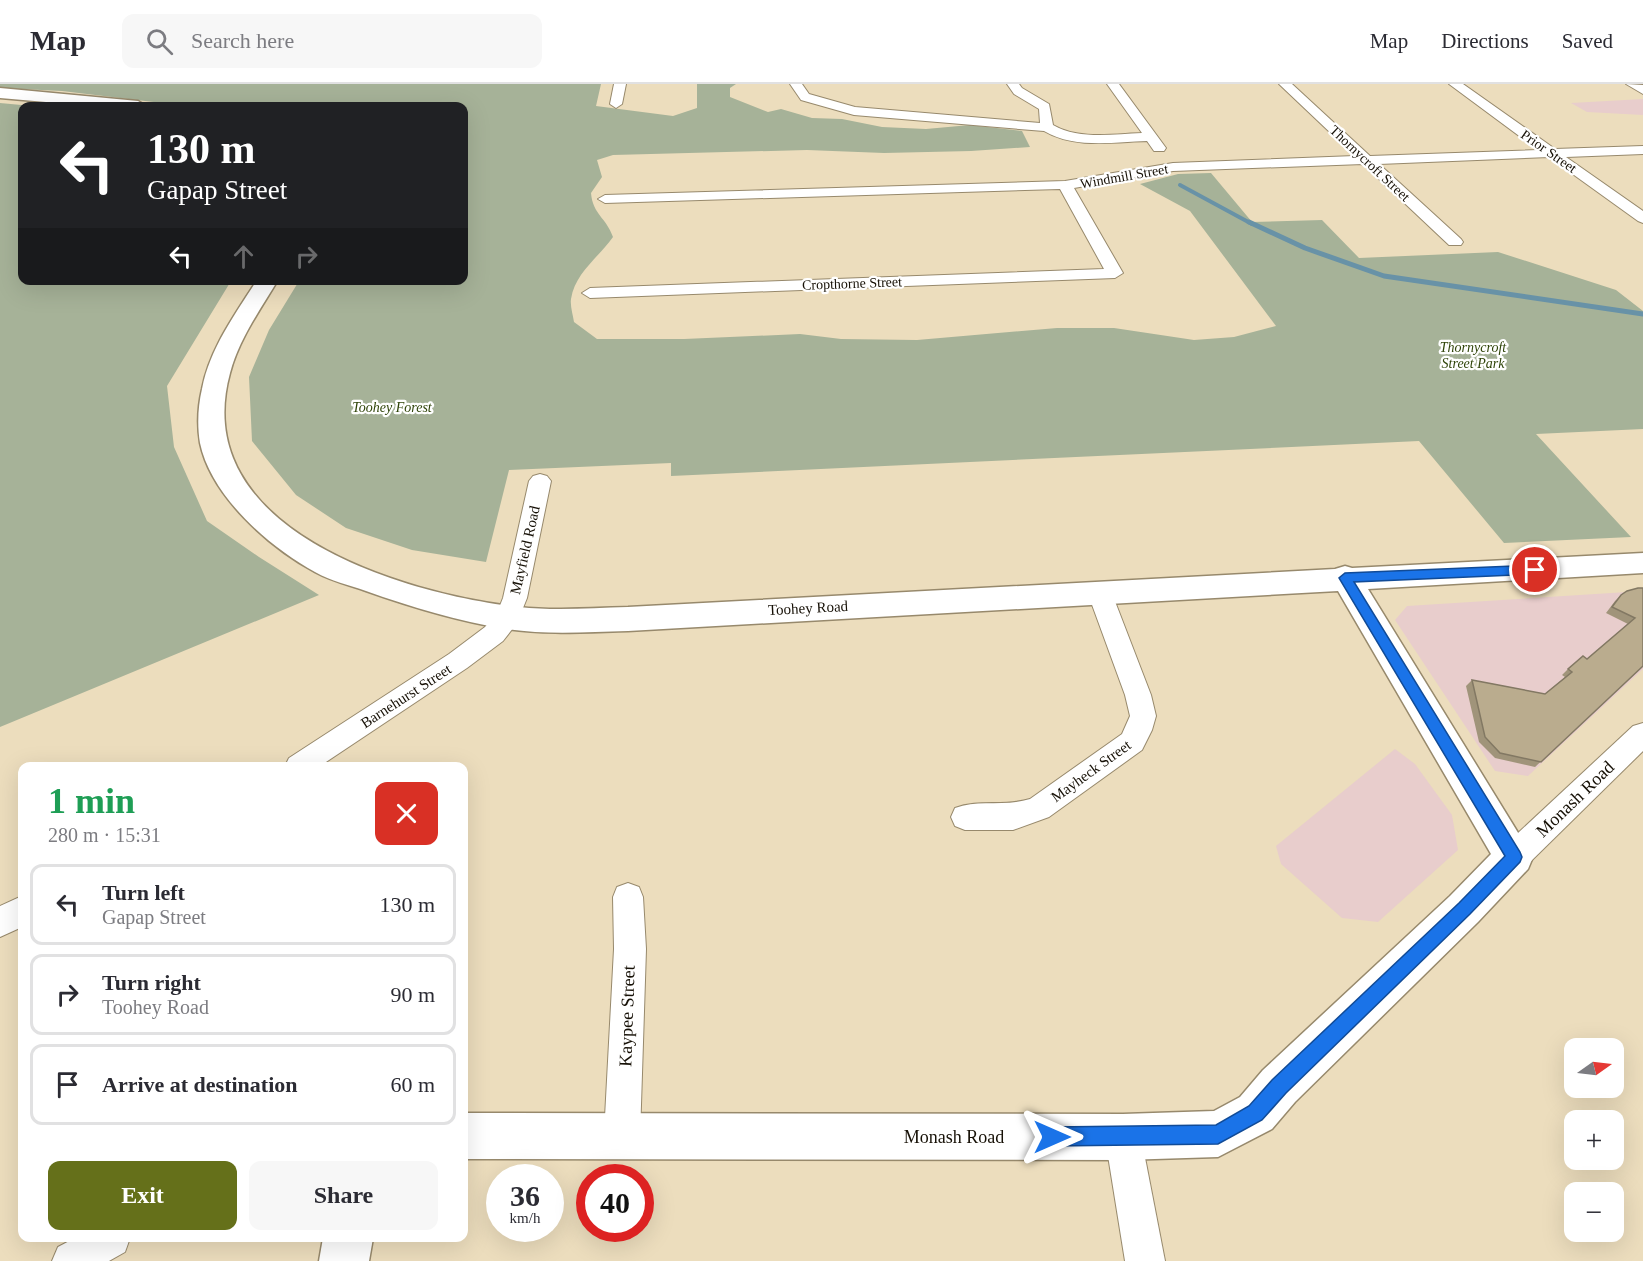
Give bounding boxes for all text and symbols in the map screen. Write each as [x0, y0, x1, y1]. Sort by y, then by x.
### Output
search box [122, 14, 542, 68]
text: Map [30, 25, 86, 56]
icon: search [143, 25, 176, 58]
text: Search here [191, 28, 294, 53]
text: Map [1370, 29, 1408, 53]
text: Directions [1441, 29, 1529, 53]
text: Saved [1562, 29, 1613, 53]
street label: Thornycroft Street [1327, 122, 1413, 204]
icon: left [48, 126, 126, 204]
text: 130 m [147, 126, 256, 172]
street label: Prior Street [1518, 127, 1579, 176]
street label: Windmill Street [1079, 161, 1169, 192]
text: Gapap Street [147, 175, 287, 205]
icon: left [164, 240, 197, 273]
icon: ahead [227, 240, 260, 273]
icon: right [290, 240, 323, 273]
street label: Cropthorne Street [802, 274, 902, 293]
park label: Thornycroft Street Park [1440, 340, 1507, 371]
park label: Toohey Forest [352, 400, 433, 415]
street label: Mayfield Road [507, 504, 543, 596]
pin [1509, 544, 1560, 595]
icon: arrive [1518, 553, 1551, 586]
street label: Toohey Road [768, 598, 849, 618]
street label: Barnehurst Street [358, 660, 455, 731]
street label: Mayheck Street [1048, 736, 1135, 805]
street label: Monash Road [1532, 757, 1618, 841]
text: 1 min [48, 781, 135, 821]
button: close [375, 782, 438, 845]
text: 280 m · 15:31 [48, 824, 161, 846]
text: Turn left [102, 880, 185, 905]
icon: left [51, 888, 84, 921]
text: 130 m [379, 892, 435, 917]
text: Gapap Street [102, 906, 206, 928]
street label: Kaypee Street [615, 965, 639, 1067]
text: Turn right [102, 970, 201, 995]
icon: right [51, 978, 84, 1011]
text: 90 m [390, 982, 435, 1007]
text: Toohey Road [102, 996, 209, 1018]
north arrow [1564, 1038, 1624, 1098]
map controls [1564, 1038, 1624, 1242]
icon: arrive [51, 1068, 84, 1101]
text: Arrive at destination [102, 1072, 298, 1097]
text: 60 m [390, 1072, 435, 1097]
position arrow [1020, 1105, 1084, 1169]
button: + [1564, 1110, 1624, 1170]
street label: Monash Road [904, 1127, 1004, 1147]
button: Exit [48, 1161, 237, 1230]
button: Share [249, 1161, 438, 1230]
speed limit sign: 40 [576, 1164, 654, 1242]
text: 36 [510, 1179, 540, 1212]
button: − [1564, 1182, 1624, 1242]
text: km/h [510, 1210, 540, 1226]

